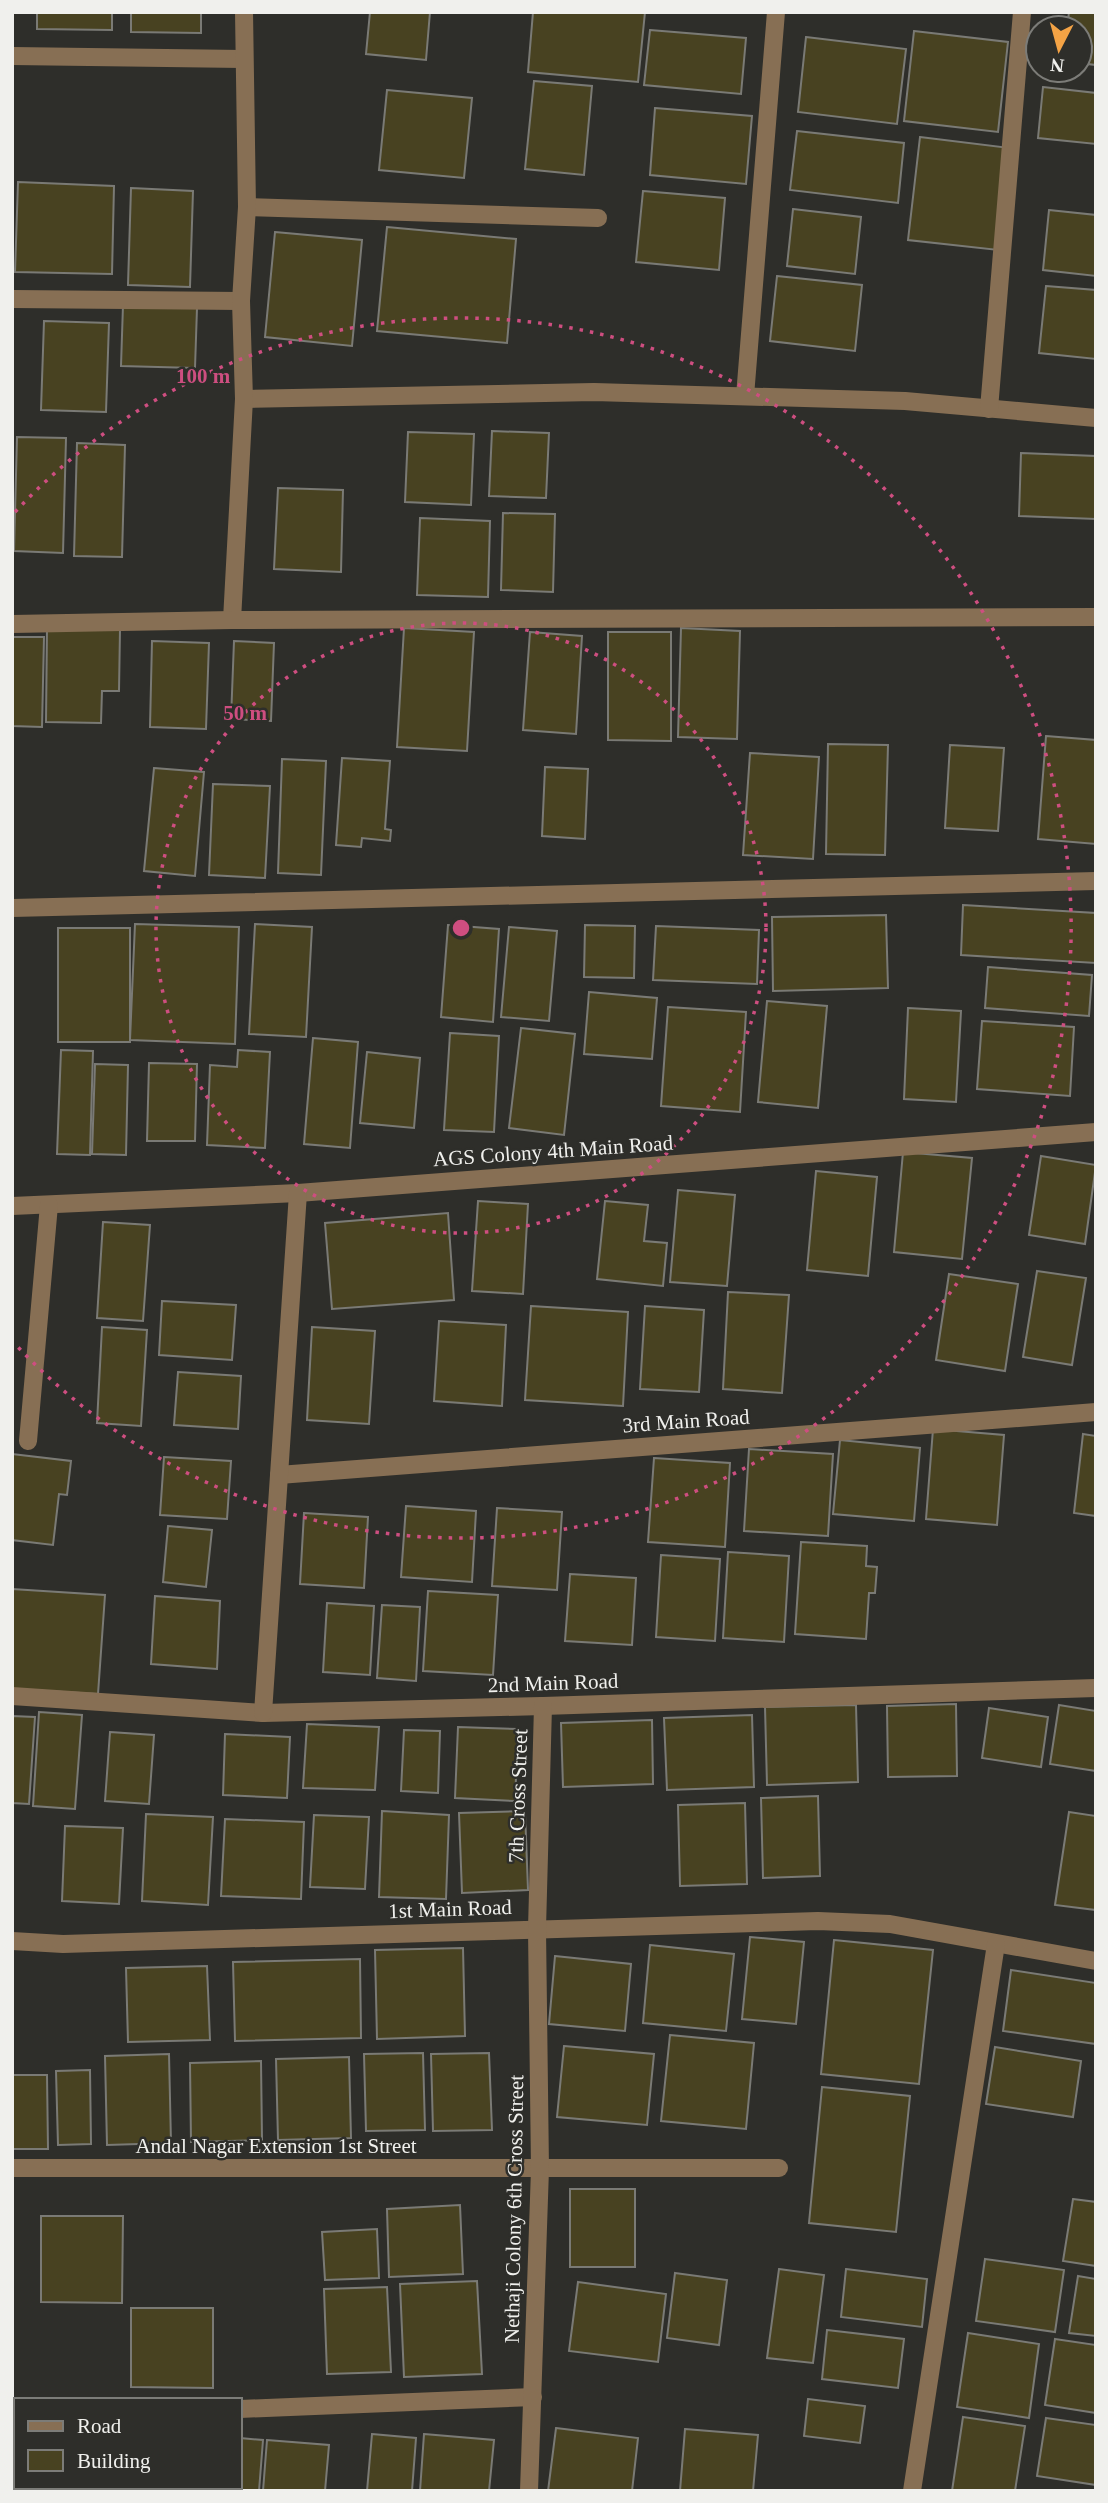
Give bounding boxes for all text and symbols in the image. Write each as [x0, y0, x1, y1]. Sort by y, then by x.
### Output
north arrow [1024, 14, 1094, 84]
text: N [1049, 54, 1065, 77]
text: 100 m [176, 364, 231, 388]
text: 50 m [223, 701, 267, 725]
centre of rings [449, 916, 473, 940]
street label: AGS Colony 4th Main Road [432, 1131, 674, 1171]
street label: 3rd Main Road [622, 1405, 751, 1437]
street label: 2nd Main Road [487, 1669, 619, 1697]
street label: 7th Cross Street [504, 1728, 532, 1863]
street label: 1st Main Road [388, 1895, 513, 1923]
street label: Nethaji Colony 6th Cross Street [500, 2074, 528, 2343]
street label: Andal Nagar Extension 1st Street [135, 2134, 417, 2158]
legend [14, 2398, 242, 2489]
text: Road [77, 2414, 122, 2438]
text: Building [77, 2449, 151, 2473]

